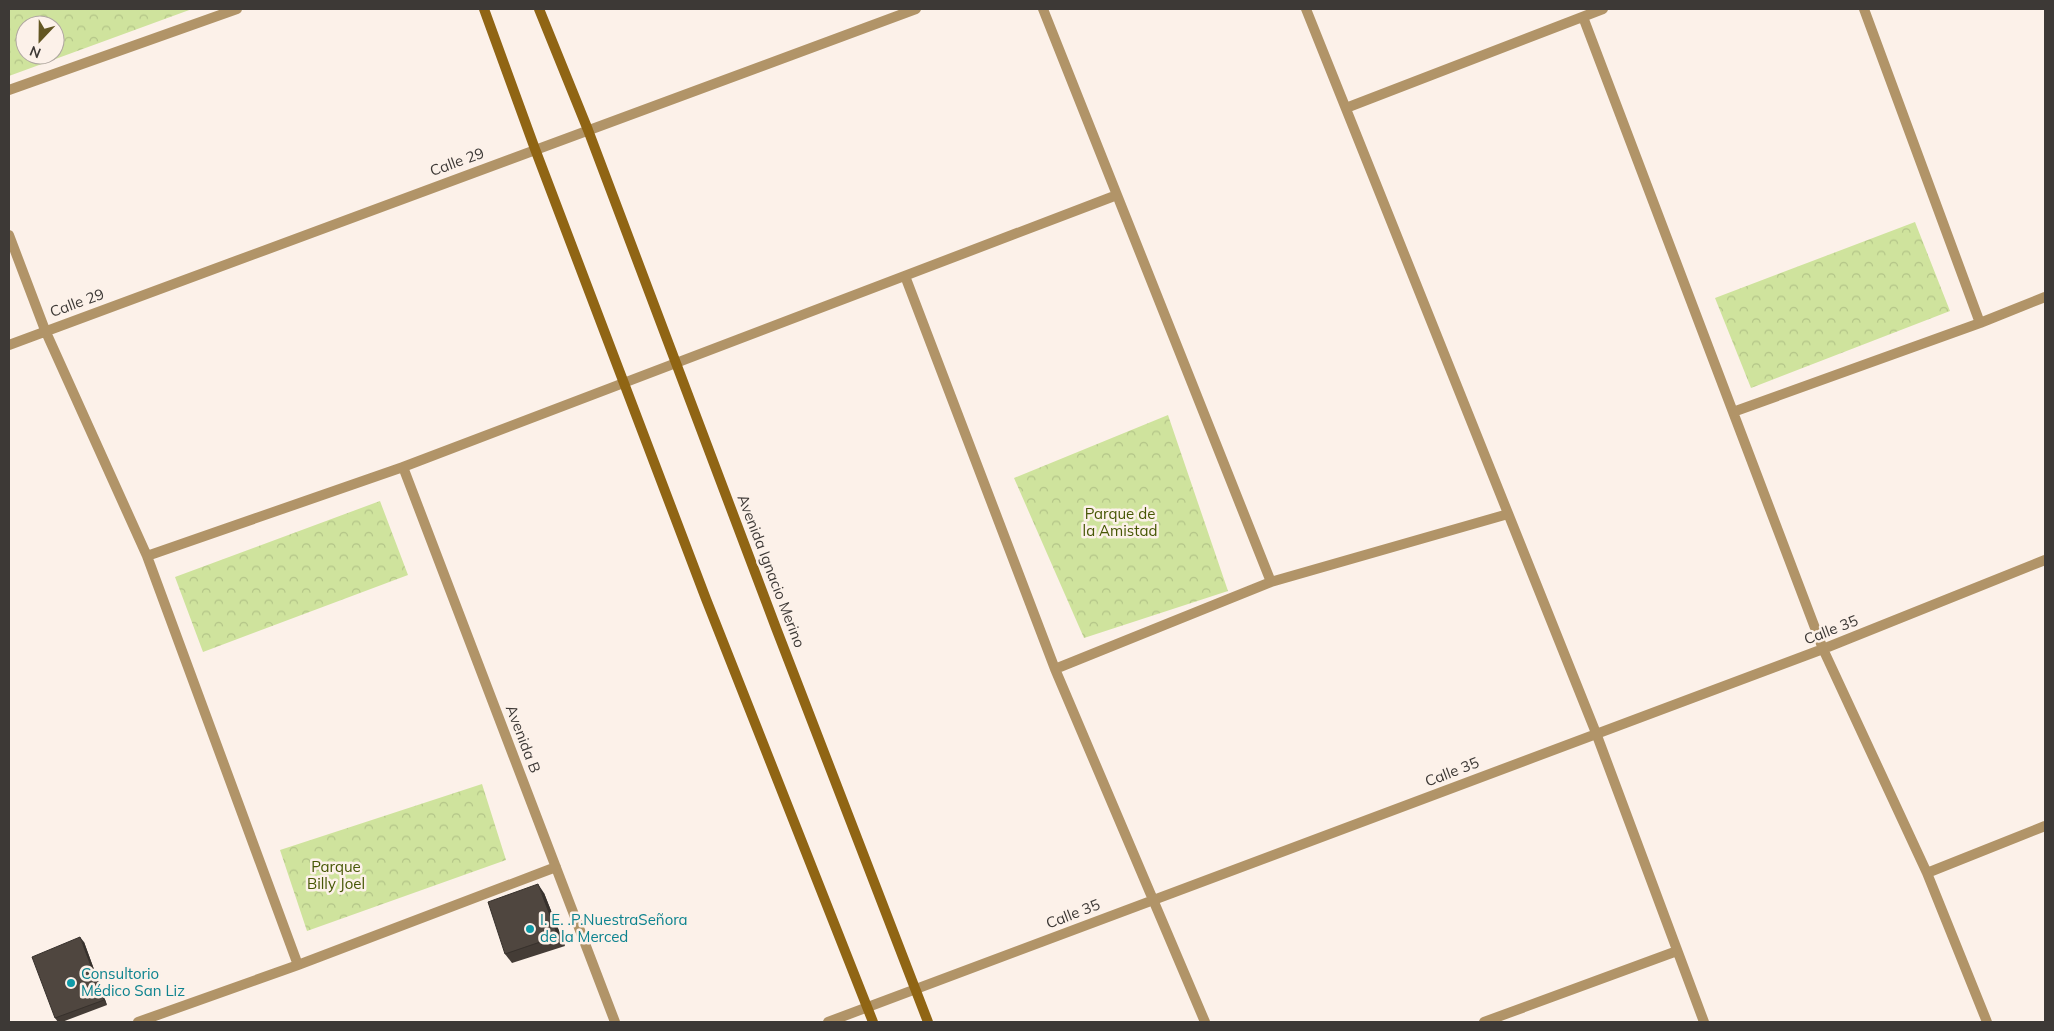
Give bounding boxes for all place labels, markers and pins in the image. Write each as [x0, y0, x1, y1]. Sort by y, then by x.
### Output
place label: I. E. .P.NuestraSeñora de la Merced [540, 910, 688, 946]
marker: I. E. .P.NuestraSeñora de la Merced [524, 923, 536, 935]
place label: Consultorio Médico San Liz [81, 964, 185, 1000]
marker: Consultorio Médico San Liz [65, 977, 77, 989]

